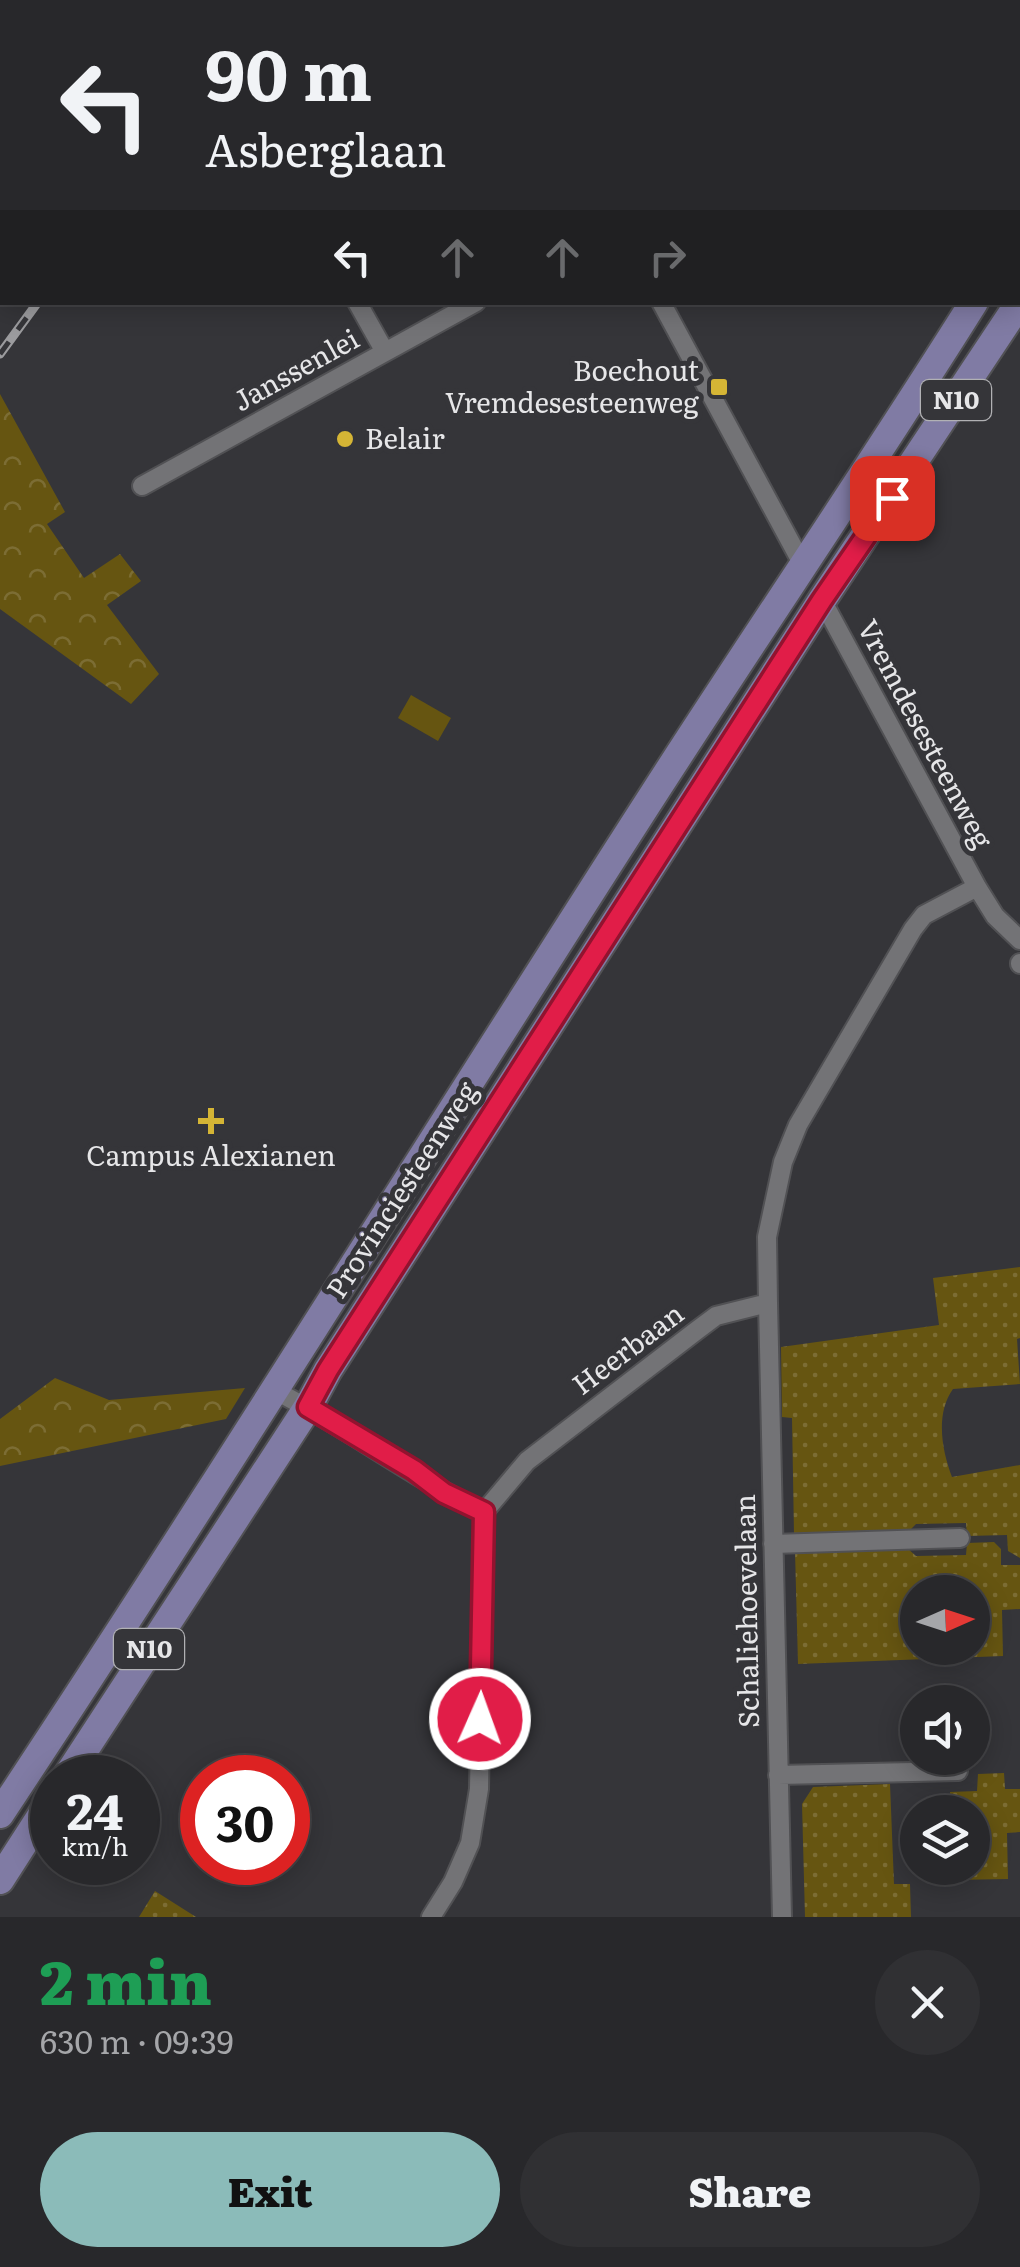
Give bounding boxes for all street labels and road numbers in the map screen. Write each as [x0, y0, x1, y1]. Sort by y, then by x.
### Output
street label: Janssenlei [224, 316, 366, 420]
road number: N10 [921, 380, 991, 420]
street label: Vremdesesteenweg [849, 611, 1005, 855]
street label: Provinciesteenweg [314, 1072, 487, 1306]
street label: Heerbaan [562, 1291, 691, 1403]
street label: Schaliehoevelaan [722, 1494, 768, 1728]
road number: N10 [114, 1629, 184, 1669]

